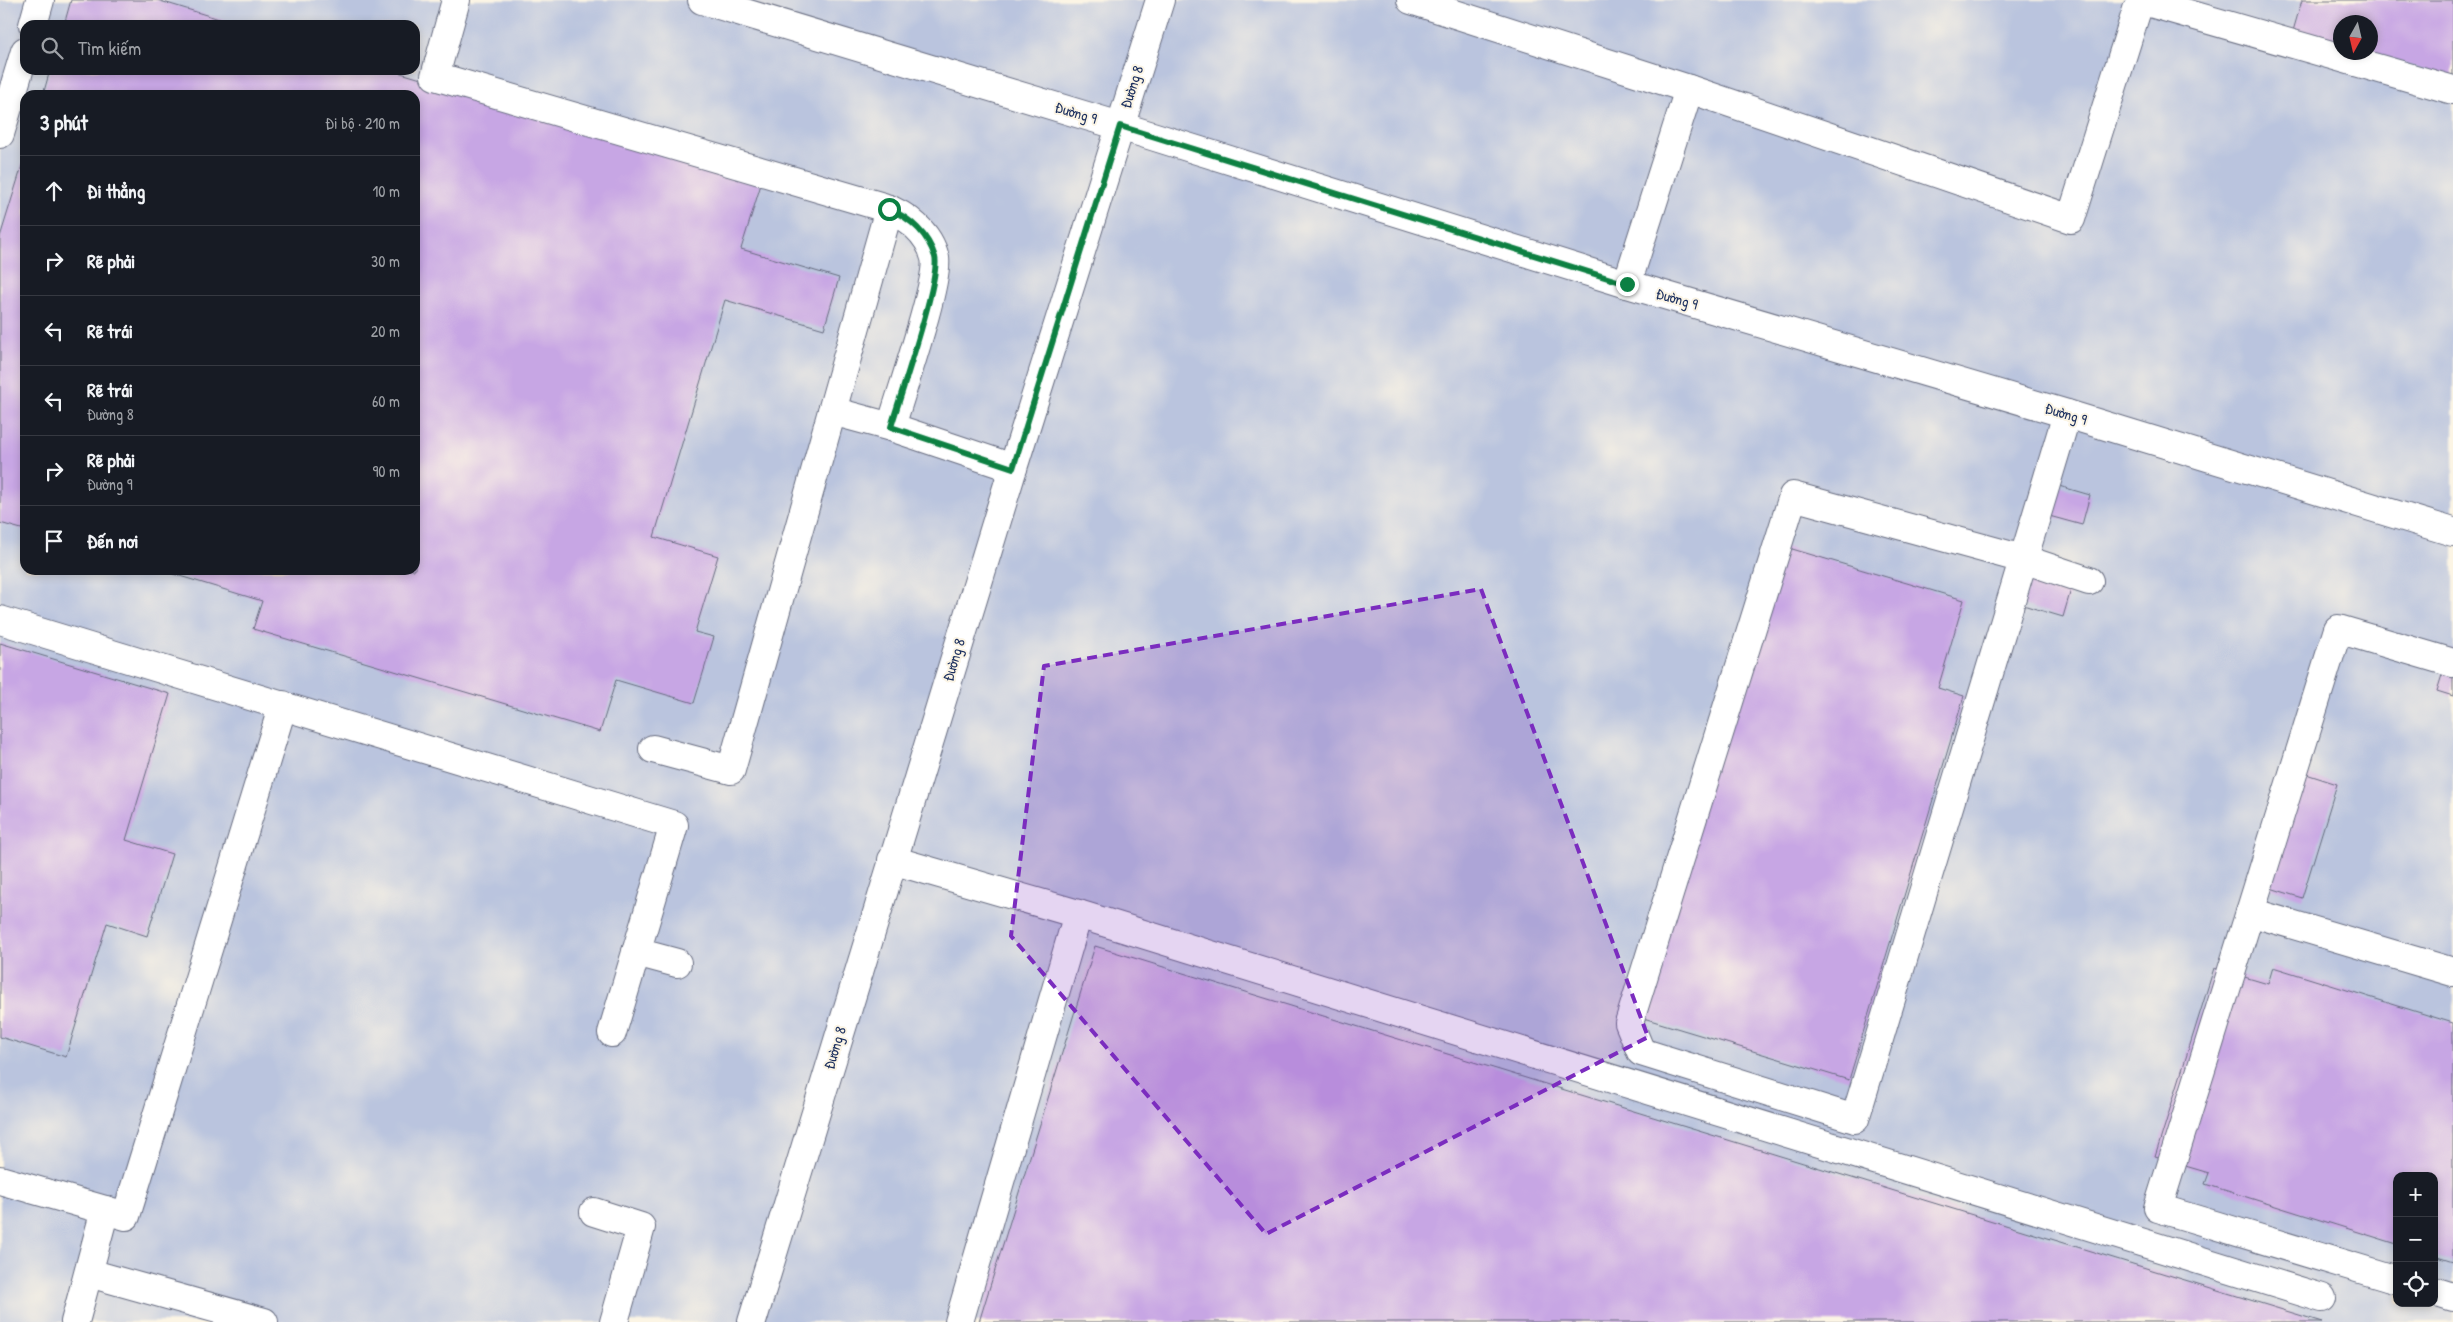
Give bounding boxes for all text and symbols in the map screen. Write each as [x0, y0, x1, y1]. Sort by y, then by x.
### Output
north arrow [2333, 15, 2378, 60]
search box [20, 20, 420, 75]
icon: search [38, 34, 66, 62]
text: Tìm kiếm [78, 35, 141, 61]
street label: Đường 8 [1115, 63, 1148, 111]
street label: Đường 9 [1053, 96, 1100, 129]
text: 3 phút [40, 108, 88, 137]
text: Đi bộ · 210 m [325, 112, 400, 134]
icon: ahead [40, 177, 68, 205]
text: Đi thẳng [87, 178, 145, 204]
text: 10 m [372, 180, 400, 202]
route start [878, 198, 901, 221]
icon: right [40, 247, 68, 275]
text: Rẽ phải [87, 248, 135, 274]
text: 30 m [371, 250, 400, 272]
route end [1616, 273, 1639, 296]
street label: Đường 9 [1654, 283, 1701, 315]
icon: left [40, 317, 68, 345]
text: Rẽ trái [87, 318, 133, 344]
text: 20 m [371, 320, 400, 342]
text: Rẽ trái [87, 377, 133, 403]
icon: left [40, 387, 68, 415]
text: 60 m [372, 390, 400, 412]
street label: Đường 9 [2043, 397, 2090, 430]
text: Đường 8 [87, 403, 134, 425]
text: Rẽ phải [87, 447, 135, 473]
icon: right [40, 457, 68, 485]
text: 90 m [372, 460, 400, 482]
text: Đường 9 [87, 473, 133, 495]
icon: arrive [40, 527, 68, 555]
text: Đến nơi [87, 528, 138, 554]
street label: Đường 8 [937, 636, 970, 684]
street label: Đường 8 [818, 1024, 851, 1072]
map controls [2393, 1172, 2438, 1307]
button: + [2393, 1172, 2438, 1217]
button: − [2393, 1217, 2438, 1262]
button: locate [2393, 1262, 2438, 1307]

